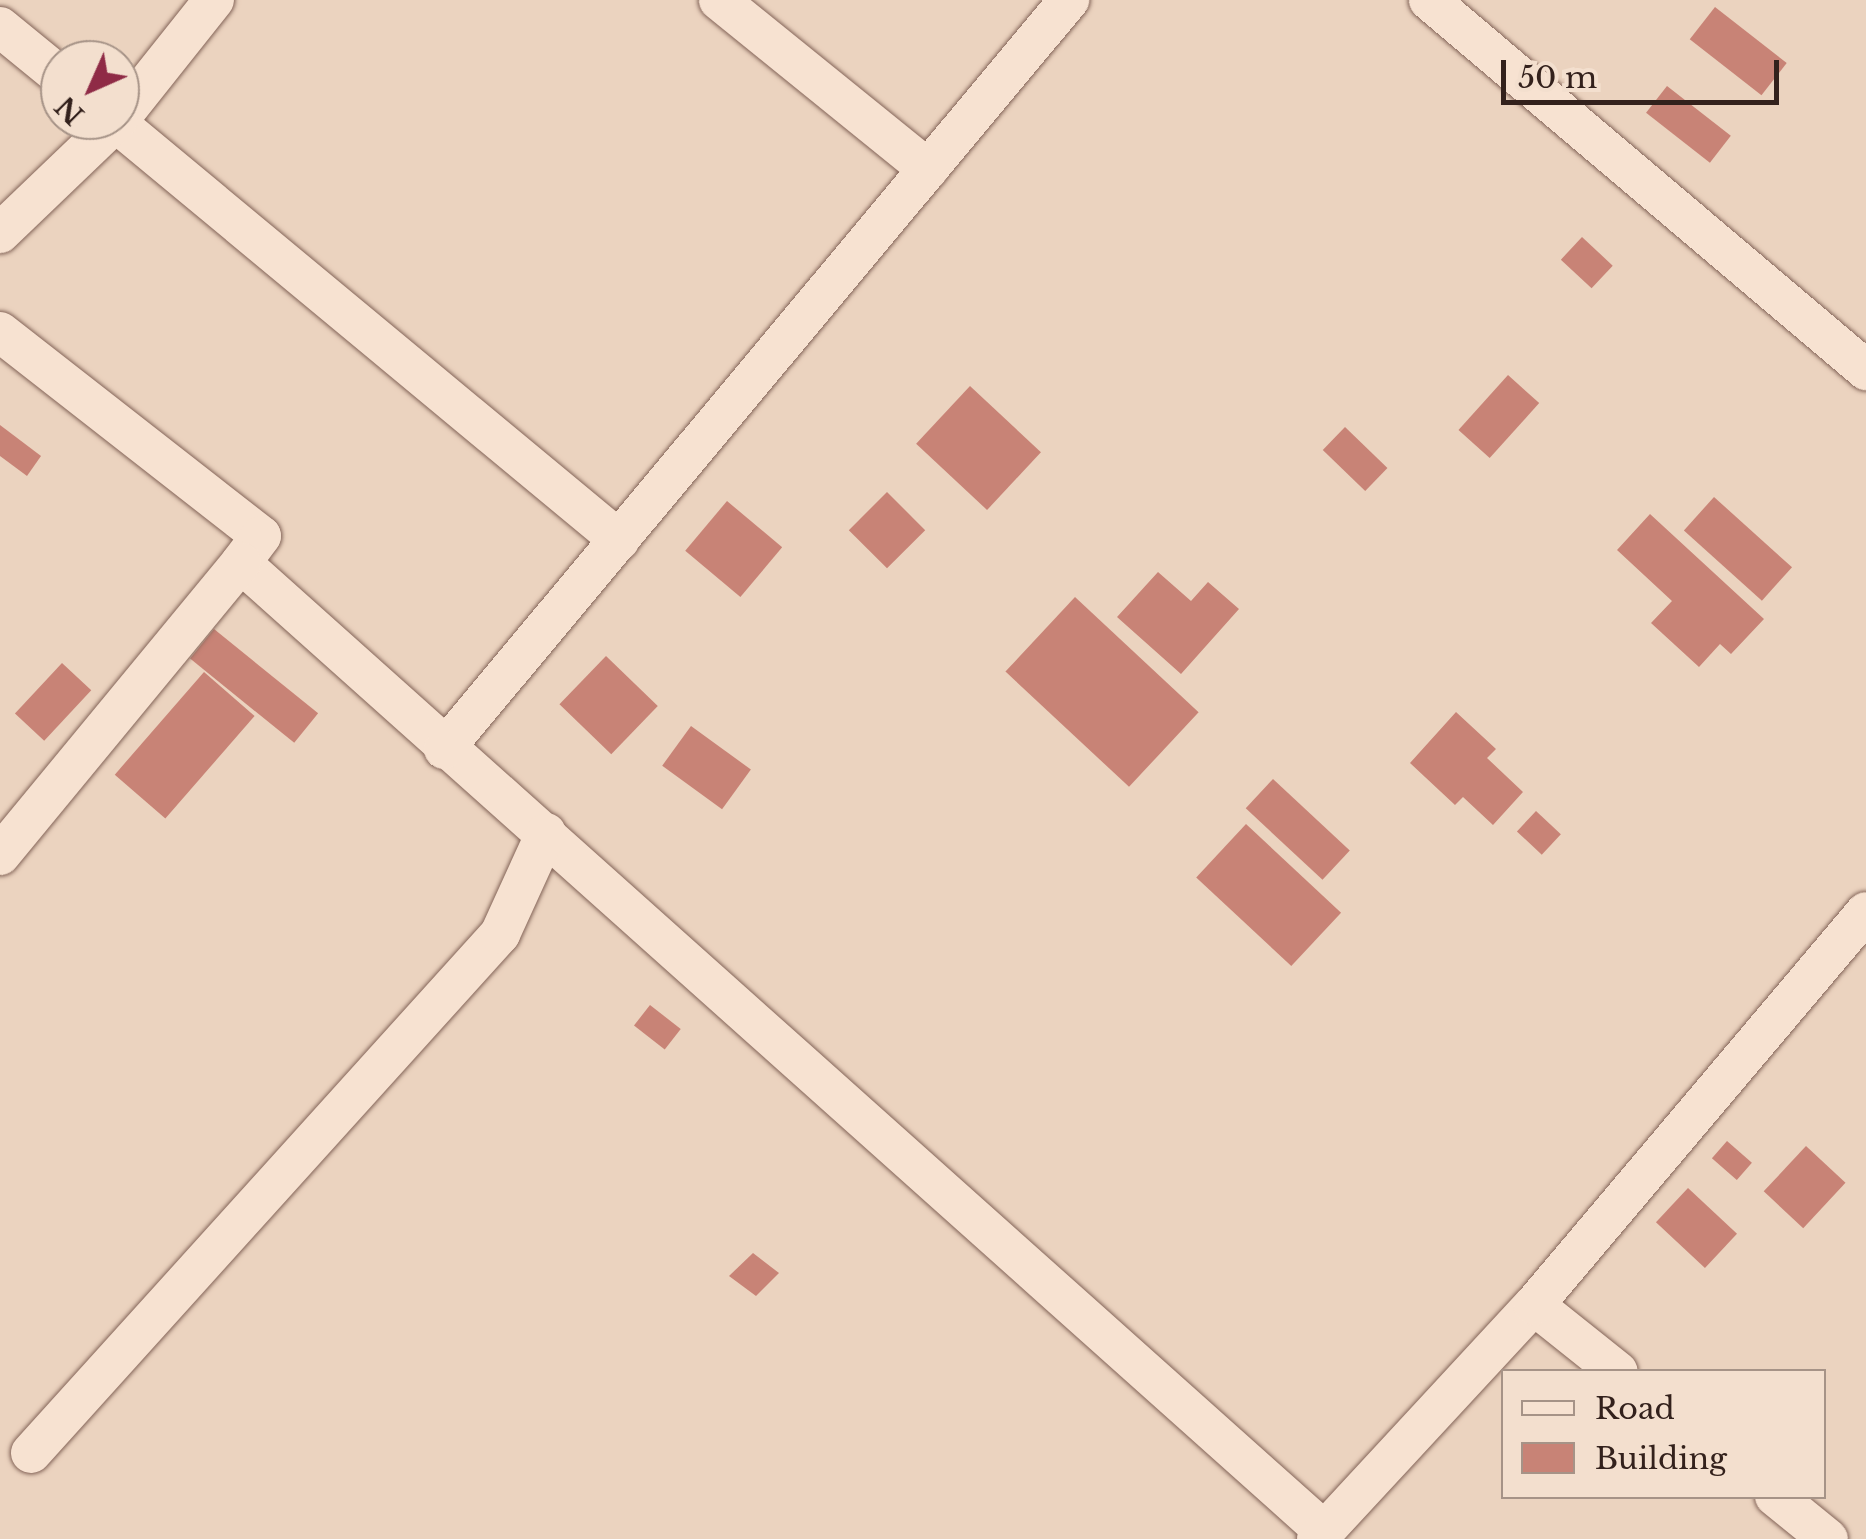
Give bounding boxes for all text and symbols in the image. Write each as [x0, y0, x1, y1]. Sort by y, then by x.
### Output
north arrow [40, 40, 140, 140]
scale bar [1506, 40, 1784, 102]
text: 50 m [1518, 59, 1597, 96]
text: N [48, 88, 92, 132]
legend [1501, 1369, 1826, 1499]
text: Road [1595, 1390, 1675, 1427]
text: Building [1595, 1440, 1727, 1477]

